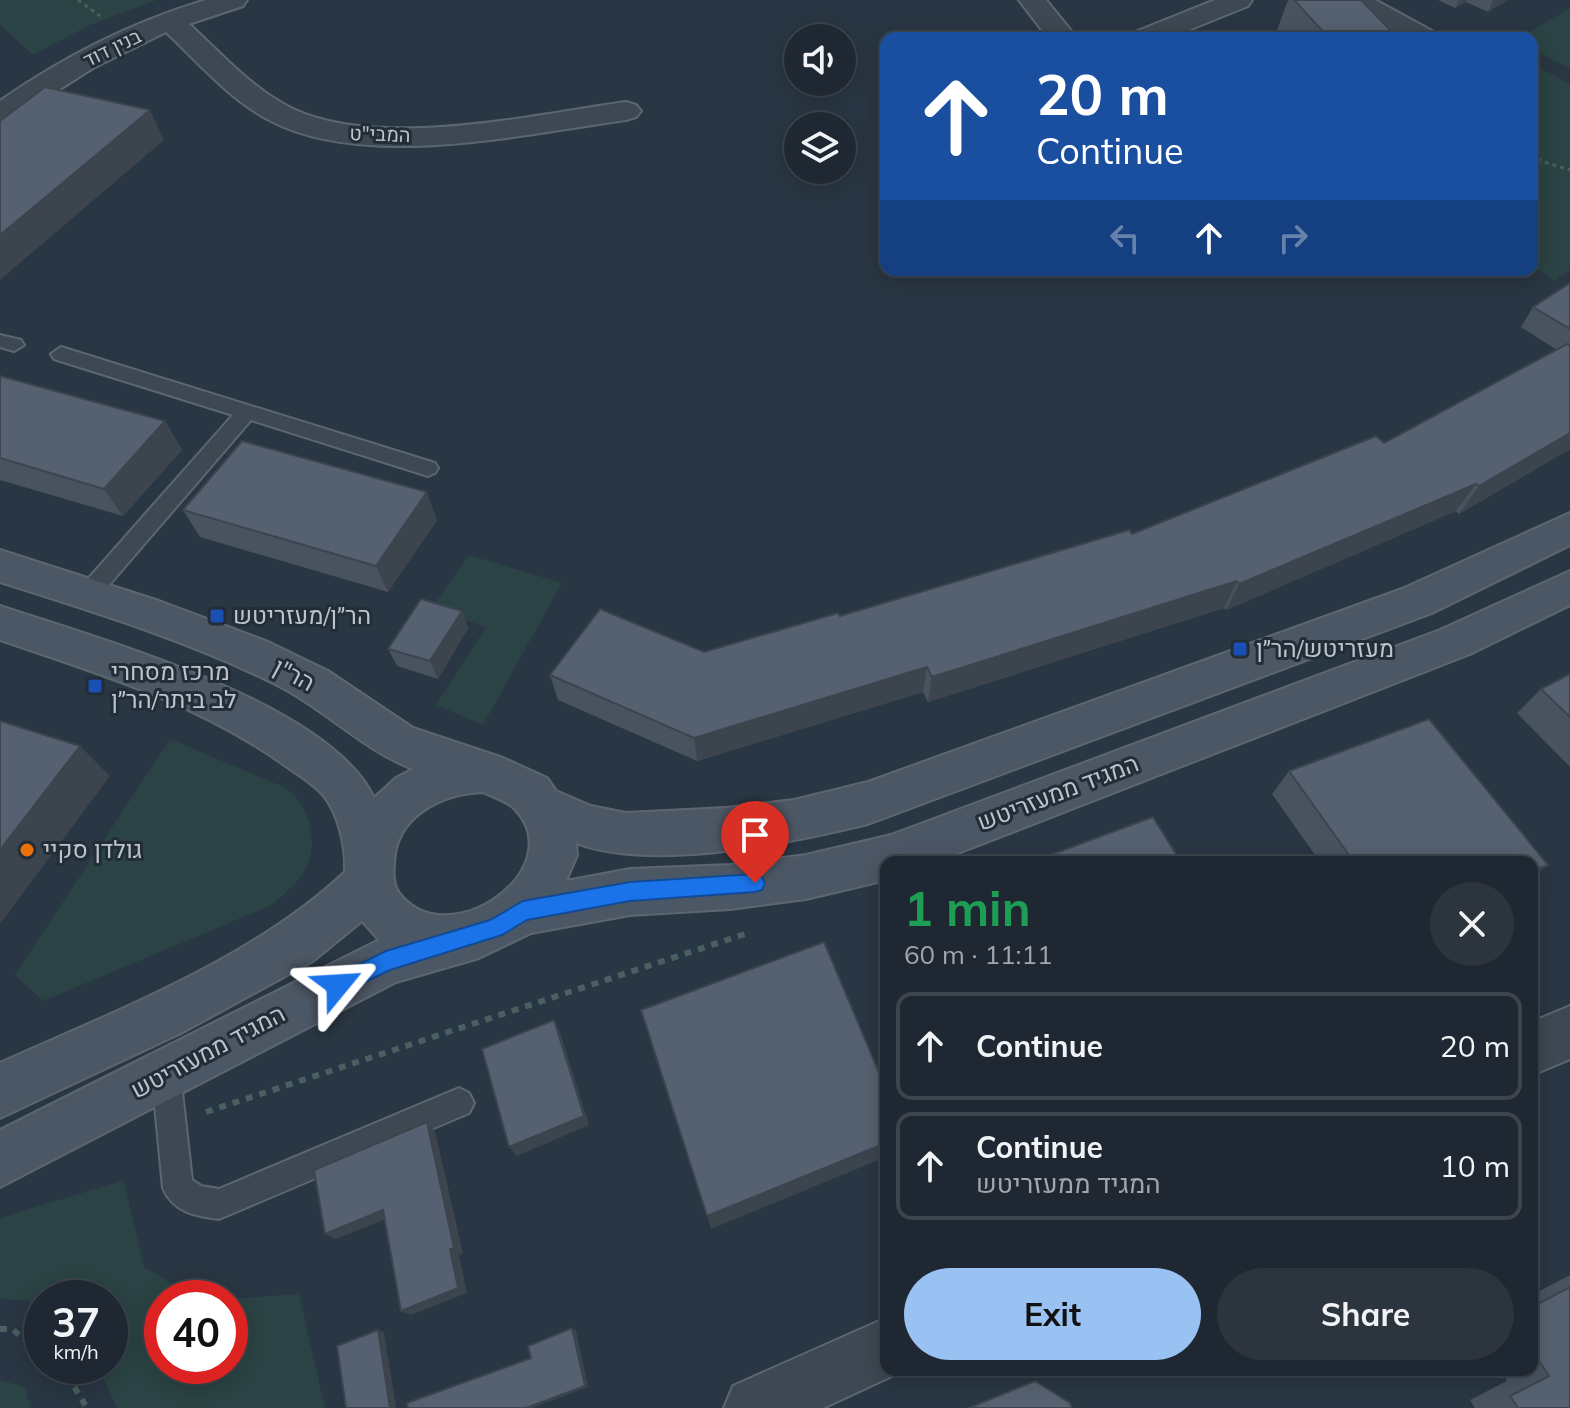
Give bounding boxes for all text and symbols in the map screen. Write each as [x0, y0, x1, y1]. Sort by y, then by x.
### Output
street label: בנין דוד [79, 23, 145, 72]
map controls [784, 24, 856, 184]
button: sound [784, 24, 856, 96]
text: 20 m [1036, 59, 1169, 129]
icon: ahead [904, 64, 1008, 168]
button: layers [784, 112, 856, 184]
street label: המבי"ט [349, 120, 411, 147]
text: Continue [1036, 128, 1184, 173]
icon: left [1103, 216, 1147, 260]
icon: ahead [1187, 216, 1231, 260]
icon: right [1271, 216, 1315, 260]
place label: הר״ן/מעזריטש [233, 600, 371, 630]
marker: הר״ן/מעזריטש [208, 607, 226, 625]
place label: מעזריטש/הר״ן [1256, 633, 1394, 663]
marker: מעזריטש/הר״ן [1231, 640, 1249, 658]
street label: הר"ן [269, 651, 320, 697]
place label: מרכז מסחרי לב ביתר/הר״ן [111, 656, 236, 714]
marker: מרכז מסחרי לב ביתר/הר״ן [86, 677, 104, 695]
street label: המגיד ממעזריטש [973, 748, 1143, 837]
pin [721, 801, 789, 883]
icon: arrive [733, 813, 777, 857]
place label: גולדן סקיי [43, 834, 142, 864]
marker: גולדן סקיי [18, 841, 36, 859]
text: 1 min [904, 878, 1031, 938]
button: close [1430, 882, 1514, 966]
text: 60 m · 11:11 [904, 938, 1053, 971]
position arrow [296, 943, 380, 1027]
street label: המגיד ממעזריטש [125, 998, 290, 1104]
icon: ahead [908, 1024, 952, 1068]
text: Continue [976, 1027, 1103, 1065]
text: 20 m [1440, 1027, 1510, 1065]
text: Continue [976, 1128, 1103, 1166]
icon: ahead [908, 1144, 952, 1188]
text: 10 m [1440, 1147, 1510, 1185]
text: המגיד ממעזריטש [976, 1167, 1161, 1200]
button: Exit [904, 1268, 1201, 1360]
button: Share [1217, 1268, 1514, 1360]
speed limit sign: 40 [144, 1280, 248, 1384]
text: 37 [52, 1297, 100, 1347]
text: km/h [53, 1339, 99, 1364]

